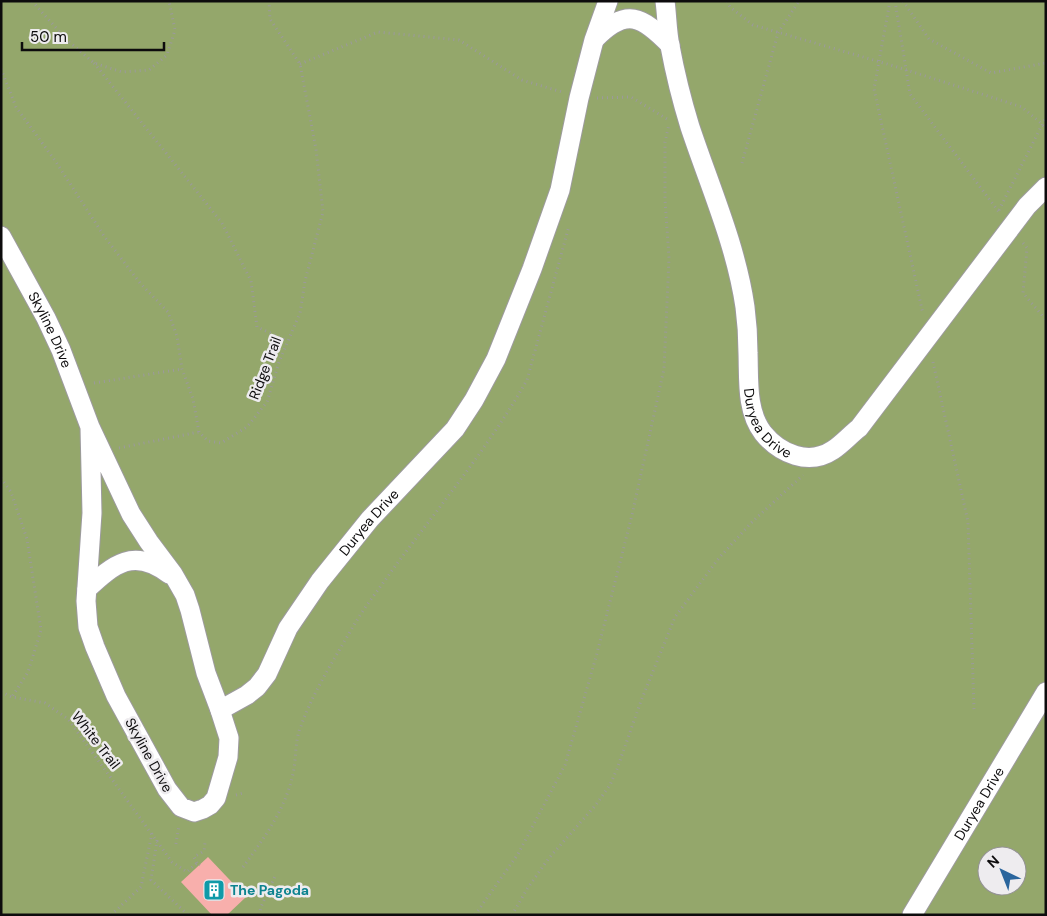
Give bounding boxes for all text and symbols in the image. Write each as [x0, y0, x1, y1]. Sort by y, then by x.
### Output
scale bar [22, 20, 165, 52]
text: 50 m [30, 27, 67, 47]
street label: Skyline Drive [24, 288, 76, 370]
street label: Ridge Trail [245, 334, 285, 402]
street label: Duryea Drive [740, 387, 795, 462]
street label: Duryea Drive [335, 485, 403, 559]
street label: White Trail [68, 708, 124, 772]
street label: Skyline Drive [121, 715, 177, 795]
street label: Duryea Drive [950, 764, 1008, 844]
north arrow [977, 846, 1027, 896]
text: N [983, 851, 1003, 872]
building icon: The Pagoda [202, 878, 226, 902]
place label: The Pagoda [230, 881, 309, 899]

